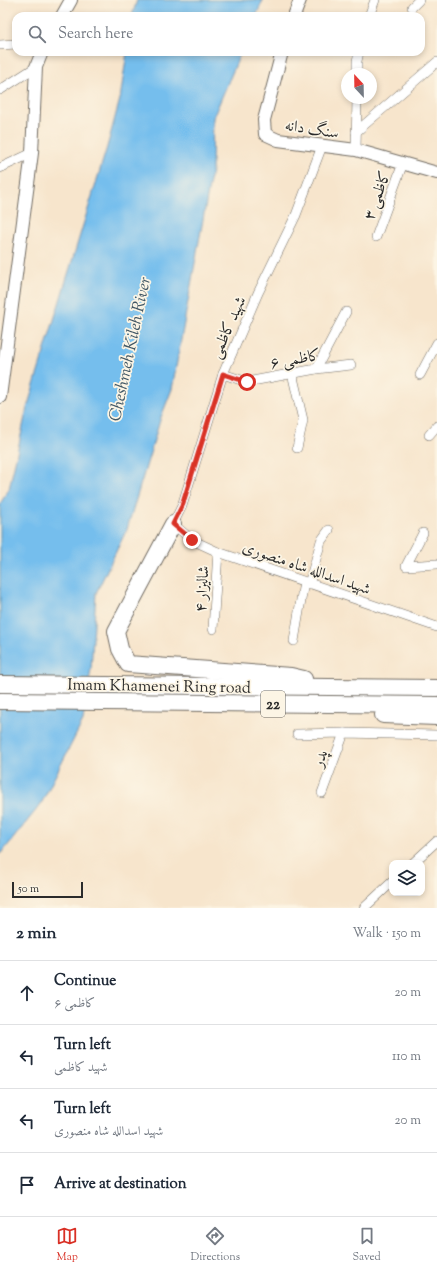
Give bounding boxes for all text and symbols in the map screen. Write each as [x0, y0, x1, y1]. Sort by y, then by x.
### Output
search box [12, 12, 425, 56]
icon: search [26, 23, 48, 45]
text: Search here [58, 24, 133, 45]
north arrow [341, 68, 377, 104]
street label: سنگ دانه [283, 114, 340, 146]
street label: کاظمی ۳ [359, 168, 398, 224]
water label: Cheshmeh Kileh River [104, 275, 158, 424]
street label: شهید کاظمی [205, 293, 253, 363]
street label: کاظمی ۶ [268, 345, 323, 376]
route start [238, 373, 256, 391]
route end [183, 531, 201, 549]
street label: شهید اسدالله شاه منصوری [239, 537, 373, 602]
street label: شالیزار ۴ [190, 565, 217, 613]
street label: Imam Khamenei Ring road [67, 674, 251, 701]
road number: 22 [261, 691, 285, 717]
street label: پدر [307, 747, 335, 773]
map controls [389, 860, 425, 896]
button: layers [389, 860, 425, 896]
scale bar [12, 880, 83, 899]
text: 50 m [18, 881, 39, 897]
text: 2 min [16, 922, 57, 946]
text: Walk · 150 m [352, 925, 421, 943]
text: Continue [54, 971, 116, 992]
icon: ahead [16, 982, 38, 1004]
text: 20 m [395, 984, 421, 1002]
text: کاظمی ۶ [54, 995, 95, 1013]
text: Turn left [54, 1035, 111, 1056]
icon: left [16, 1046, 38, 1068]
text: 110 m [392, 1048, 421, 1066]
text: شهید کاظمی [54, 1059, 108, 1077]
text: Turn left [54, 1099, 111, 1120]
icon: left [16, 1110, 38, 1132]
text: 20 m [395, 1112, 421, 1130]
text: شهید اسدالله شاه منصوری [54, 1123, 163, 1141]
icon: arrive [16, 1174, 38, 1196]
text: Arrive at destination [54, 1174, 187, 1195]
tab: Map [56, 1225, 78, 1265]
tab: Directions [191, 1225, 240, 1265]
tab: Saved [353, 1225, 381, 1265]

